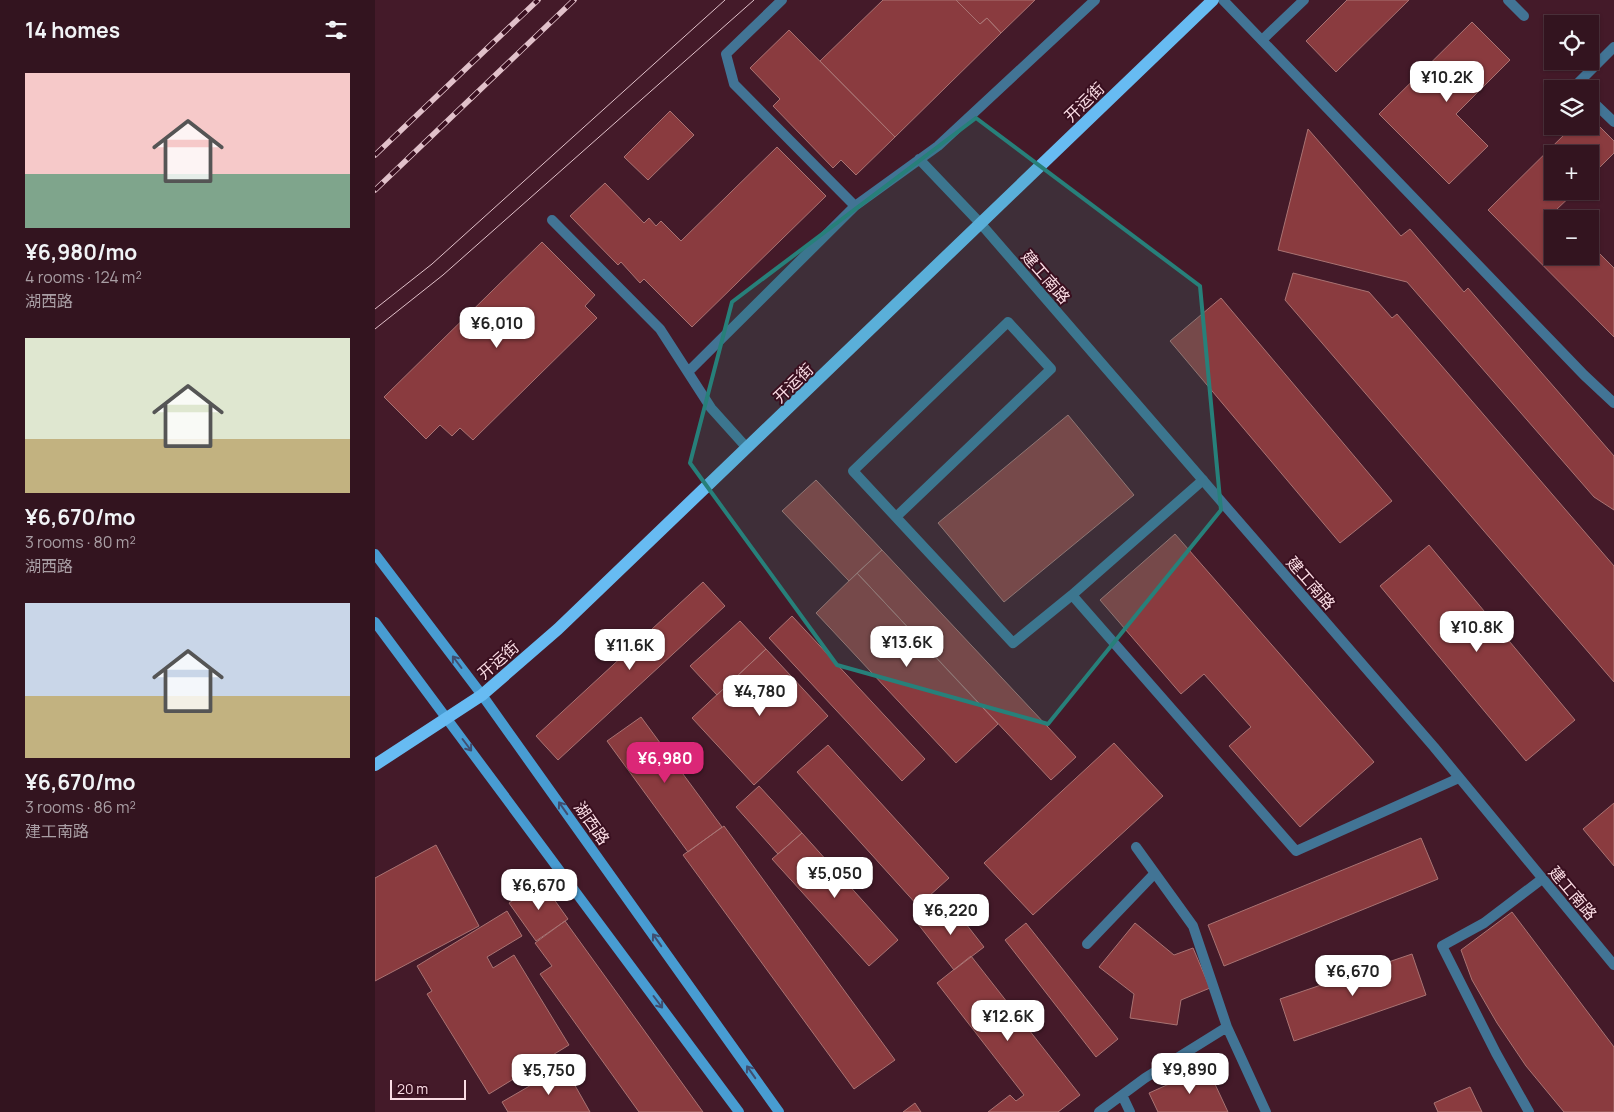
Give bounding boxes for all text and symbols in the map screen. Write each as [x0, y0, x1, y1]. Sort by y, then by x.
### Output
map controls [1544, 15, 1599, 265]
button: locate [1544, 15, 1599, 70]
text: 14 homes [25, 16, 120, 44]
icon: filters [322, 16, 350, 44]
pin: ¥10.2K [1406, 61, 1488, 103]
text: ¥10.2K [1421, 66, 1473, 88]
street label: 开运街 [1059, 77, 1109, 127]
button: layers [1544, 80, 1599, 135]
icon: home [143, 106, 233, 196]
button: + [1544, 145, 1599, 200]
button: − [1544, 210, 1599, 265]
text: ¥6,980/mo [25, 238, 137, 266]
street label: 建工南路 [1017, 246, 1075, 308]
text: 4 rooms · 124 m² [25, 266, 142, 288]
text: 湖西路 [25, 290, 73, 312]
pin: ¥6,010 [456, 306, 538, 349]
text: ¥6,010 [471, 312, 523, 334]
street label: 开运街 [768, 358, 818, 408]
icon: home [143, 371, 233, 461]
text: ¥6,670/mo [25, 503, 135, 531]
text: 3 rooms · 80 m² [25, 531, 136, 553]
street label: 建工南路 [1282, 552, 1340, 614]
text: 湖西路 [25, 555, 73, 577]
pin: ¥10.8K [1436, 610, 1518, 653]
text: ¥10.8K [1451, 616, 1503, 638]
pin: ¥13.6K [866, 626, 948, 668]
pin: ¥11.6K [589, 628, 671, 671]
text: ¥13.6K [881, 631, 933, 653]
text: ¥11.6K [606, 634, 654, 656]
icon: home [143, 636, 233, 726]
street label: 开运街 [473, 636, 523, 684]
one-way arrow [452, 655, 462, 669]
pin: ¥4,780 [719, 674, 801, 717]
text: ¥4,780 [734, 680, 786, 702]
one-way arrow [462, 738, 473, 751]
pin: ¥6,980 [624, 742, 706, 784]
text: ¥6,980 [638, 747, 692, 769]
text: ¥6,670/mo [25, 768, 135, 796]
text: 3 rooms · 86 m² [25, 796, 136, 818]
street label: 湖西路 [569, 797, 615, 849]
one-way arrow [558, 801, 568, 815]
text: 建工南路 [25, 820, 89, 842]
pin: ¥5,050 [794, 856, 876, 899]
street label: 建工南路 [1544, 861, 1602, 925]
text: ¥5,050 [808, 862, 862, 884]
pin: ¥6,670 [498, 868, 580, 911]
text: ¥6,670 [512, 874, 566, 896]
pin: ¥6,220 [910, 894, 992, 936]
text: ¥6,220 [924, 899, 978, 921]
one-way arrow [652, 933, 662, 947]
pin: ¥6,670 [1312, 954, 1394, 997]
text: ¥6,670 [1326, 960, 1380, 982]
one-way arrow [653, 995, 663, 1009]
pin: ¥12.6K [967, 1000, 1049, 1042]
text: ¥12.6K [982, 1005, 1034, 1027]
pin: ¥9,890 [1149, 1052, 1231, 1095]
pin: ¥5,750 [508, 1054, 590, 1096]
text: ¥9,890 [1163, 1058, 1217, 1080]
text: ¥5,750 [523, 1059, 575, 1081]
one-way arrow [746, 1065, 756, 1079]
scale bar [390, 1077, 466, 1100]
text: 20 m [397, 1079, 428, 1098]

